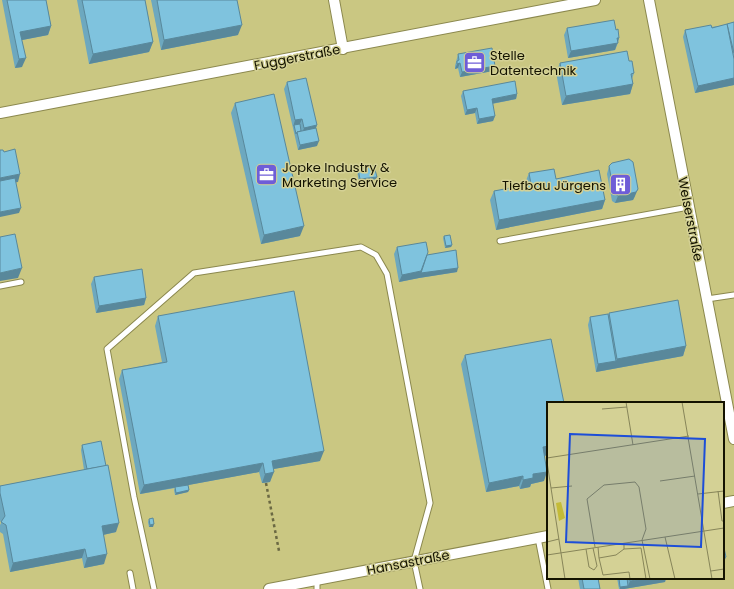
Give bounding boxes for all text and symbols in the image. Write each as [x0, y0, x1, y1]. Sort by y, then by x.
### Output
street label: Fuggerstraße [252, 40, 342, 75]
place label: Stelle Datentechnik [490, 46, 577, 80]
office icon: Stelle Datentechnik [461, 49, 487, 75]
place label: Jopke Industry & Marketing Service [282, 158, 397, 192]
office icon: Jopke Industry & Marketing Service [253, 161, 279, 187]
building icon: Tiefbau Jürgens [608, 172, 634, 198]
street label: Welserstraße [673, 175, 708, 263]
place label: Tiefbau Jürgens [502, 176, 606, 195]
inset map [547, 402, 724, 579]
street label: Hansastraße [365, 545, 451, 580]

